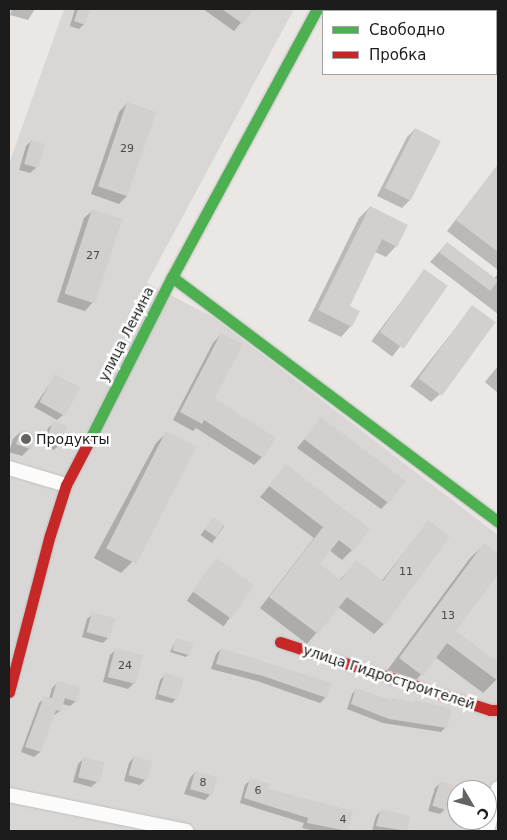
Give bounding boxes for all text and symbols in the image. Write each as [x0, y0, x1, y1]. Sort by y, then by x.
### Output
legend [322, 10, 497, 75]
text: Свободно [369, 21, 445, 39]
text: Пробка [369, 46, 426, 64]
house number: 29 [120, 142, 134, 156]
house number: 27 [86, 249, 100, 263]
street label: улица Ленина [95, 284, 157, 384]
place label: Продукты [36, 431, 110, 447]
marker: Продукты [20, 433, 32, 445]
house number: 11 [399, 565, 413, 579]
house number: 13 [441, 609, 455, 623]
street label: улица Гидростроителей [301, 641, 477, 713]
house number: 24 [118, 659, 132, 673]
house number: 8 [200, 776, 206, 790]
north arrow [447, 780, 497, 830]
house number: 6 [255, 784, 261, 798]
text: С [474, 805, 493, 822]
house number: 4 [340, 813, 346, 827]

